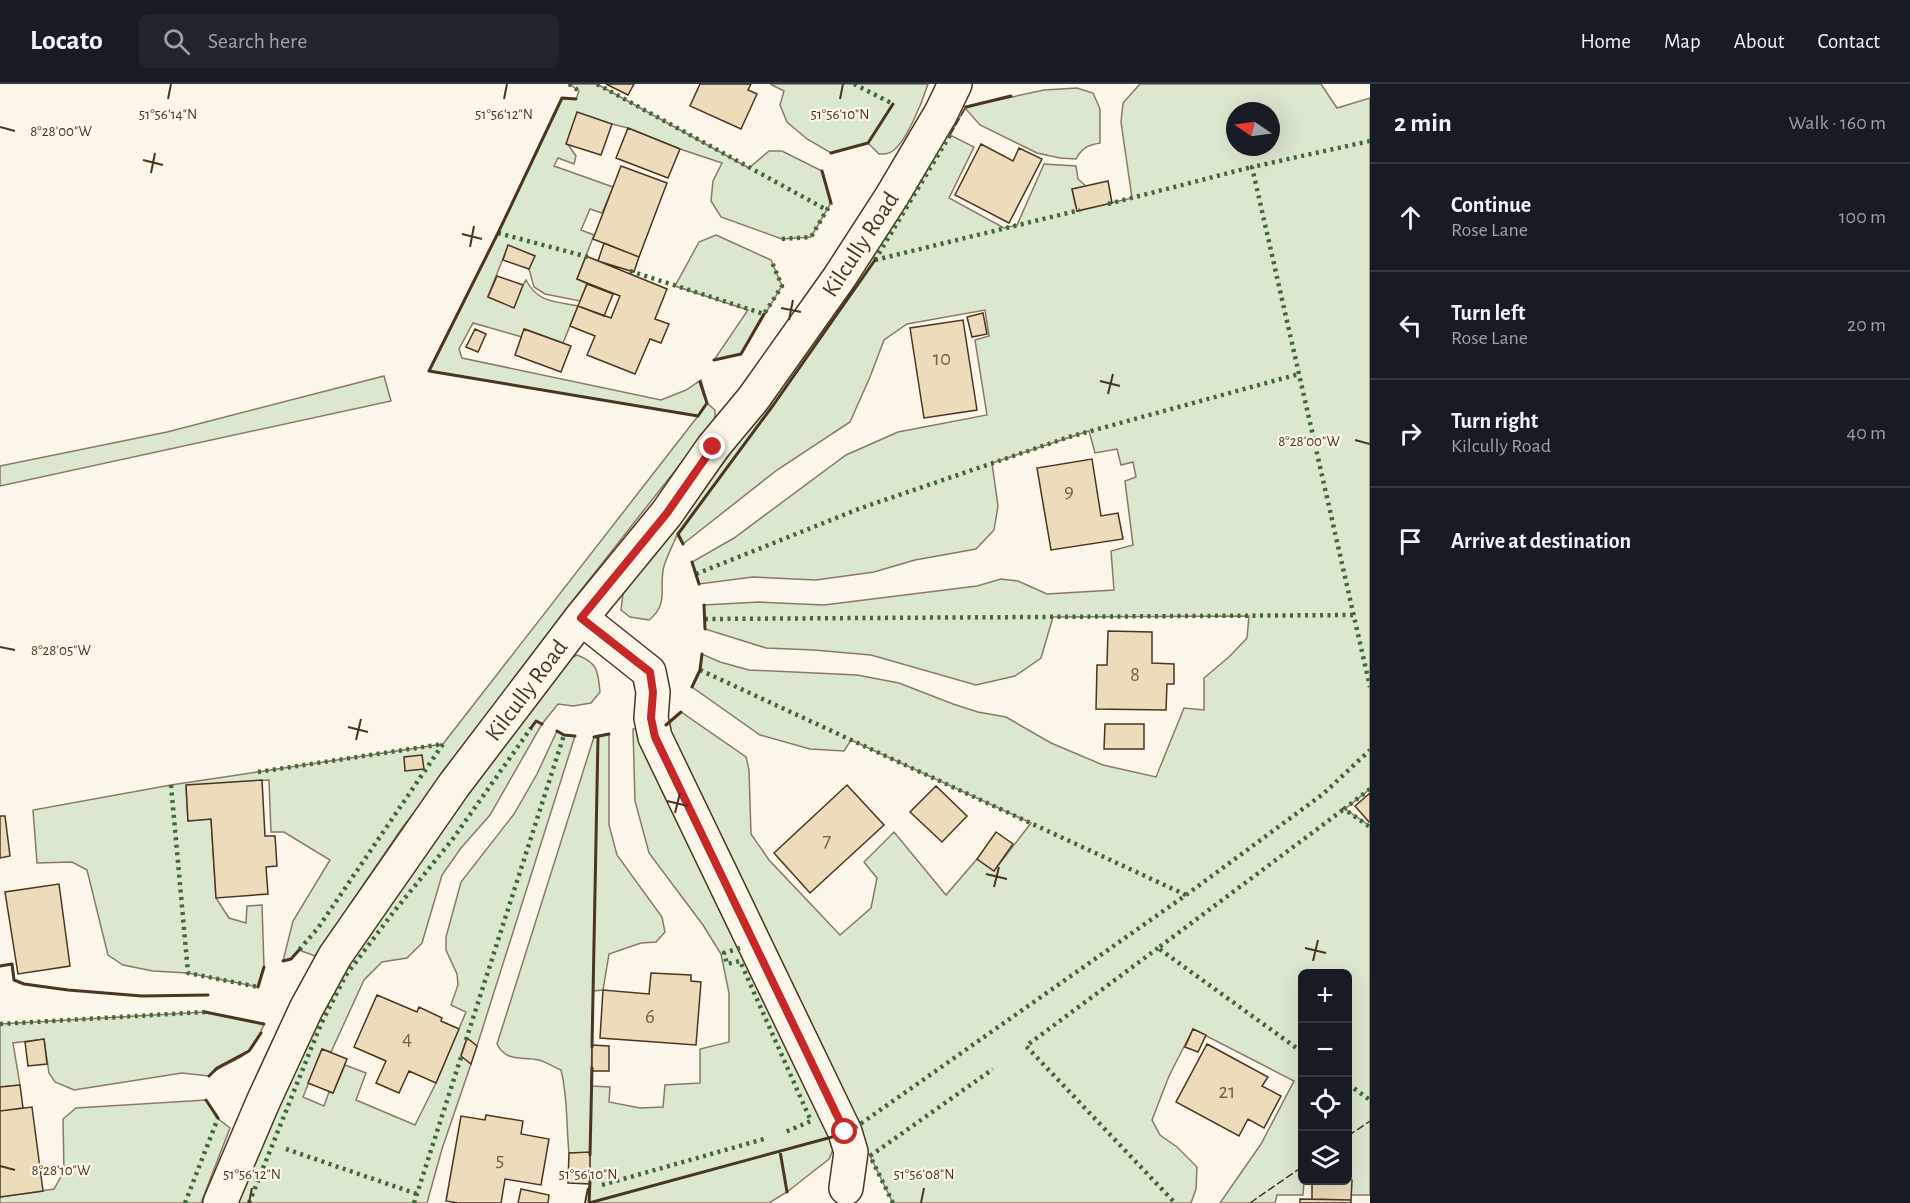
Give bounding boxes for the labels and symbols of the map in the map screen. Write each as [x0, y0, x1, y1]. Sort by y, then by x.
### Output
north arrow [1226, 102, 1280, 156]
text: 51°56'14"N [139, 107, 197, 122]
text: 51°56'12"N [475, 107, 533, 122]
text: 51°56'10"N [810, 107, 870, 122]
text: 8°28'00"W [30, 124, 92, 139]
street label: Kilcully Road [818, 188, 904, 301]
house number: 10 [933, 348, 951, 369]
route end [699, 433, 725, 459]
text: 8°28'00"W [1278, 434, 1340, 449]
house number: 9 [1064, 480, 1074, 501]
street label: Kilcully Road [481, 635, 573, 746]
text: 8°28'05"W [31, 643, 92, 658]
house number: 8 [1130, 664, 1140, 685]
house number: 7 [823, 830, 832, 851]
house number: 6 [645, 1006, 655, 1027]
house number: 4 [402, 1028, 412, 1049]
house number: 21 [1219, 1081, 1235, 1102]
route start [831, 1118, 857, 1144]
house number: 5 [496, 1149, 504, 1170]
text: 8°28'10"W [32, 1163, 91, 1178]
text: 51°56'12"N [223, 1167, 281, 1182]
text: 51°56'10"N [558, 1167, 618, 1182]
text: 51°56'08"N [893, 1167, 955, 1182]

